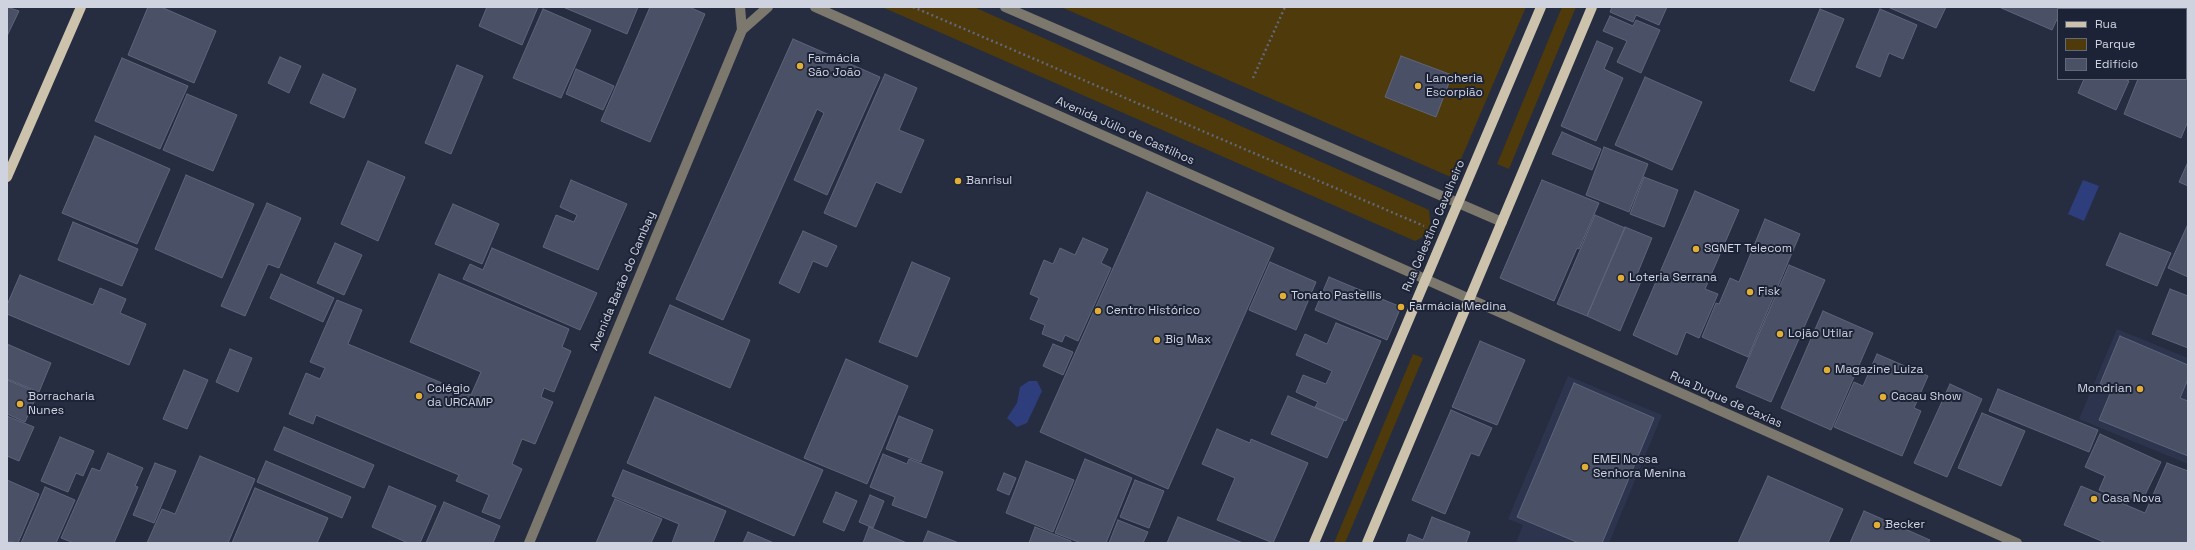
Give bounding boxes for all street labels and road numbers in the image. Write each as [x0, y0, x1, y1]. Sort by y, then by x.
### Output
street label: Avenida Júlio de Castilhos [1053, 94, 1197, 168]
street label: Rua Celestino Cavalheiro [1400, 158, 1468, 294]
street label: Avenida Barão do Cambay [587, 209, 659, 353]
street label: Rua Duque de Caxias [1668, 369, 1784, 431]

